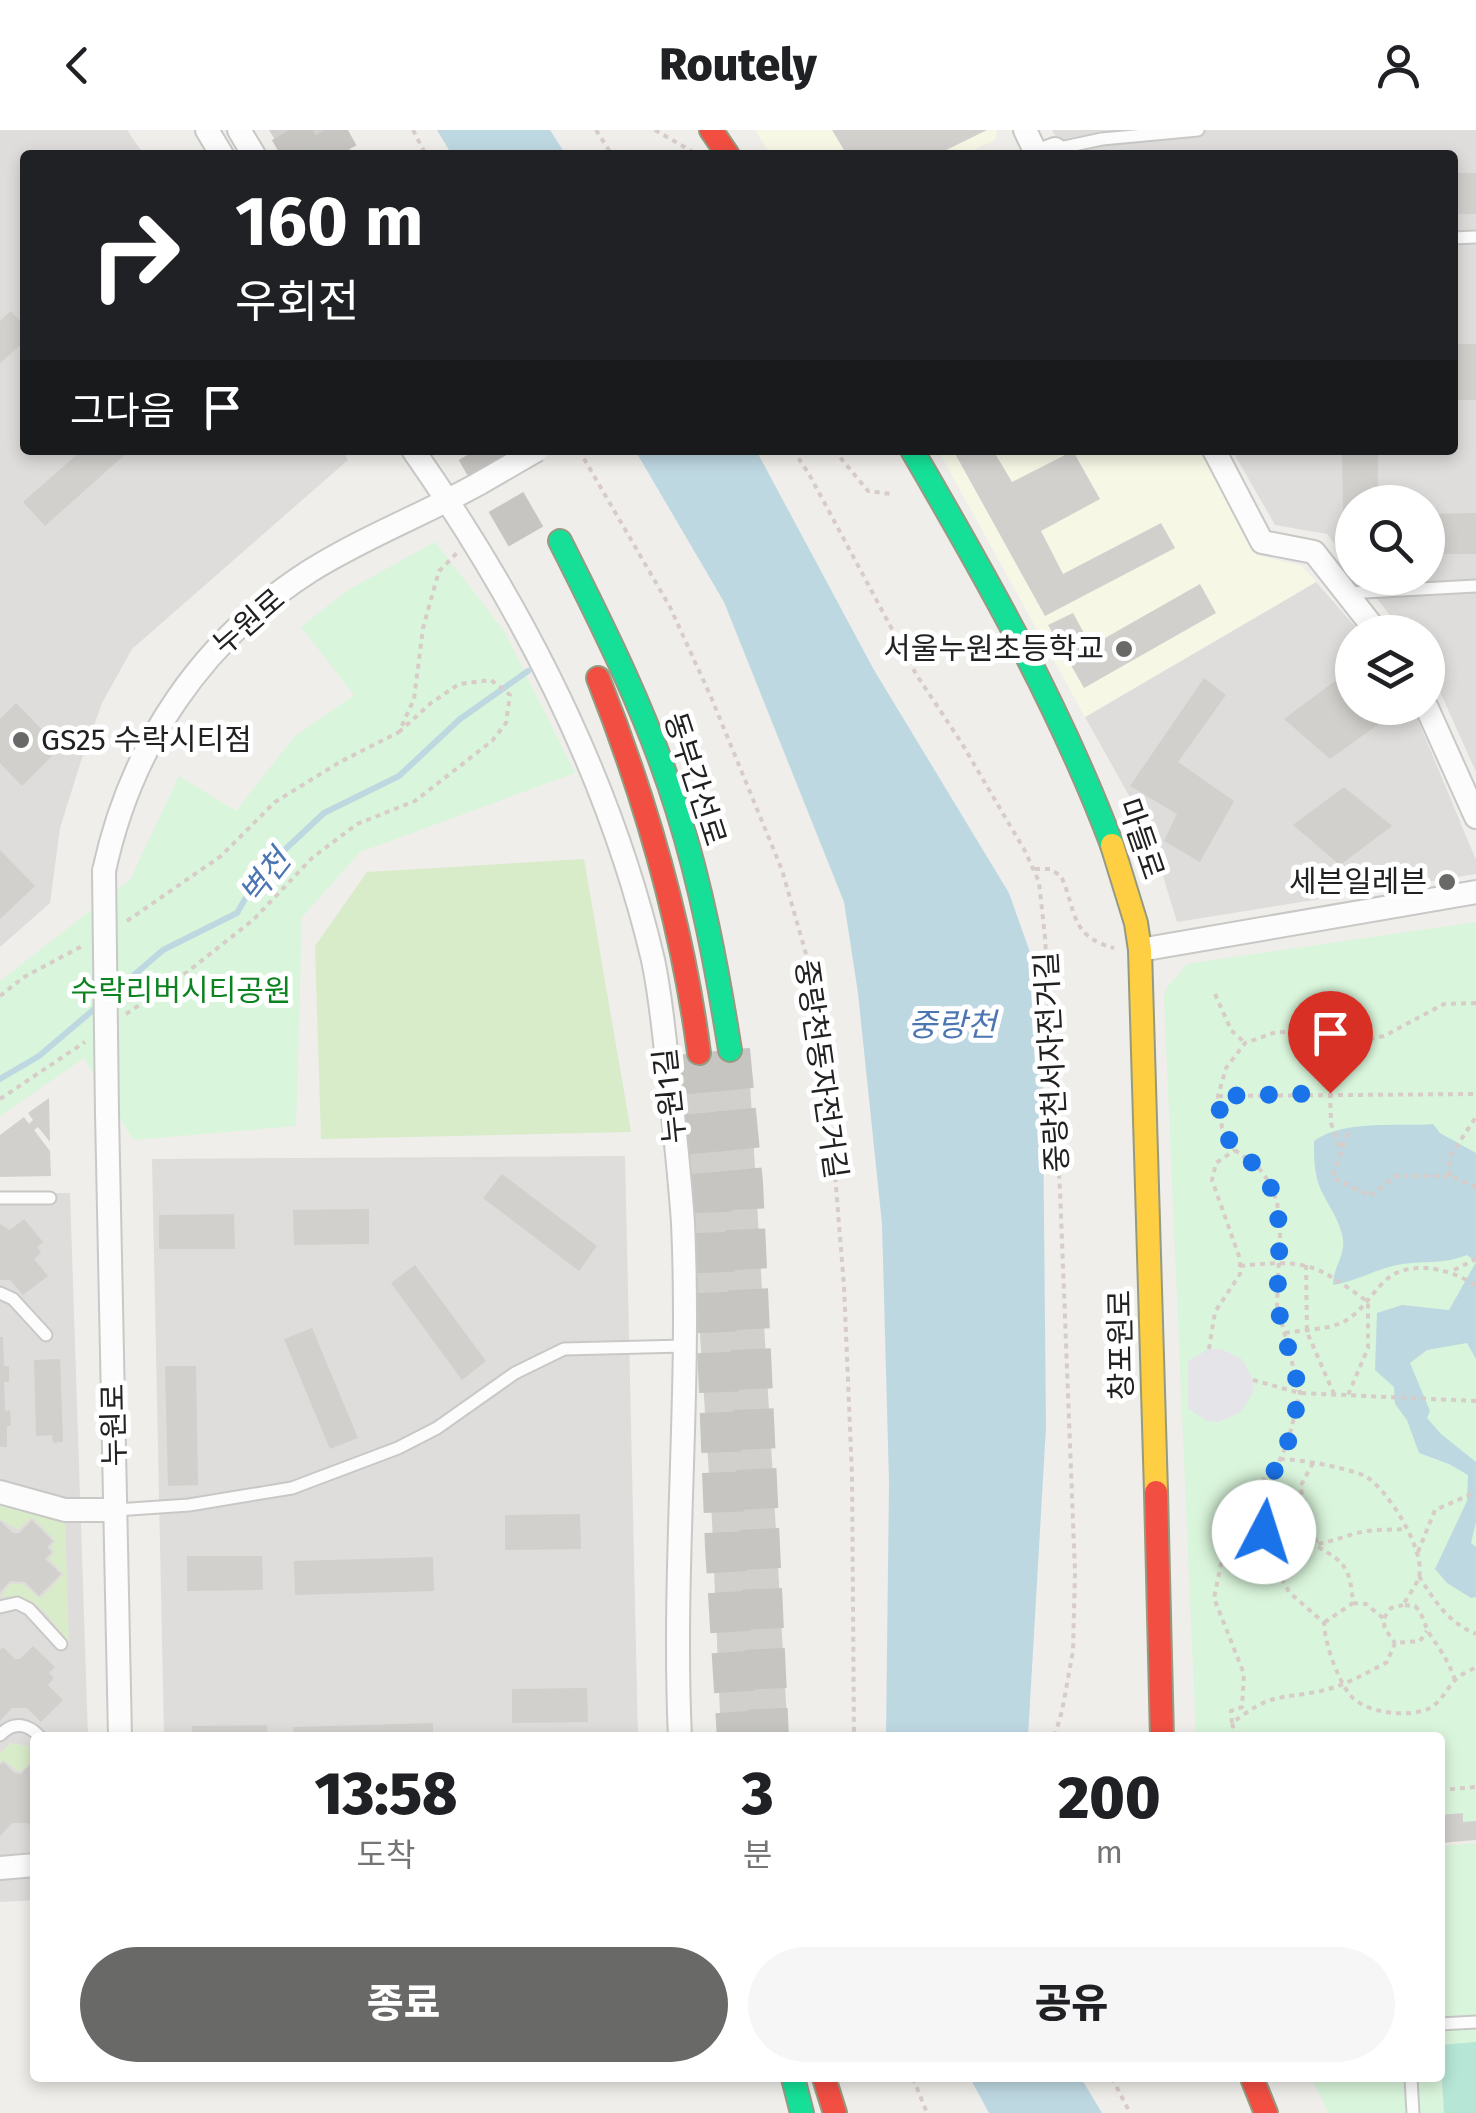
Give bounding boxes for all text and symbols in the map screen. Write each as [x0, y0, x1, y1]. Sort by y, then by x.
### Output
icon: back [50, 38, 105, 93]
text: Routely [659, 38, 817, 92]
icon: person [1371, 38, 1426, 93]
text: 160 m [235, 180, 424, 264]
icon: right [70, 190, 200, 320]
text: 우회전 [235, 275, 359, 329]
icon: arrive [195, 380, 250, 435]
text: 그다음 [70, 388, 175, 434]
map controls [1335, 485, 1445, 725]
button: search [1335, 485, 1445, 595]
street label: 누원로 [206, 581, 292, 663]
button: layers [1335, 615, 1445, 725]
place label: 서울누원초등학교 [883, 631, 1104, 667]
marker: 서울누원초등학교 [1113, 638, 1135, 660]
street label: 동부간선로 [657, 708, 733, 850]
place label: GS25 수락시티점 [41, 722, 252, 758]
marker: GS25 수락시티점 [10, 729, 32, 751]
street label: 마들로 [1111, 794, 1171, 884]
water label: 벽천 [232, 839, 300, 912]
place label: 세븐일레븐 [1289, 864, 1427, 900]
marker: 세븐일레븐 [1436, 871, 1458, 893]
street label: 중랑천서자전거길 [1028, 951, 1076, 1173]
street label: 중랑천동자전거길 [788, 957, 854, 1181]
park label: 수락리버시티공원 [71, 973, 291, 1009]
pin [1288, 991, 1373, 1094]
water label: 중랑천 [908, 1006, 1000, 1044]
icon: arrive [1303, 1006, 1358, 1061]
street label: 누원1길 [647, 1046, 693, 1146]
street label: 창포원로 [1102, 1289, 1140, 1401]
street label: 누원로 [95, 1383, 133, 1467]
position arrow [1212, 1480, 1316, 1584]
text: 13:58 [314, 1758, 457, 1830]
text: 3 [742, 1758, 773, 1830]
text: 200 [1058, 1762, 1161, 1834]
text: m [1095, 1833, 1123, 1871]
text: 도착 [357, 1836, 415, 1874]
text: 분 [743, 1836, 772, 1874]
button: 종료 [80, 1947, 728, 2062]
button: 공유 [748, 1947, 1395, 2062]

